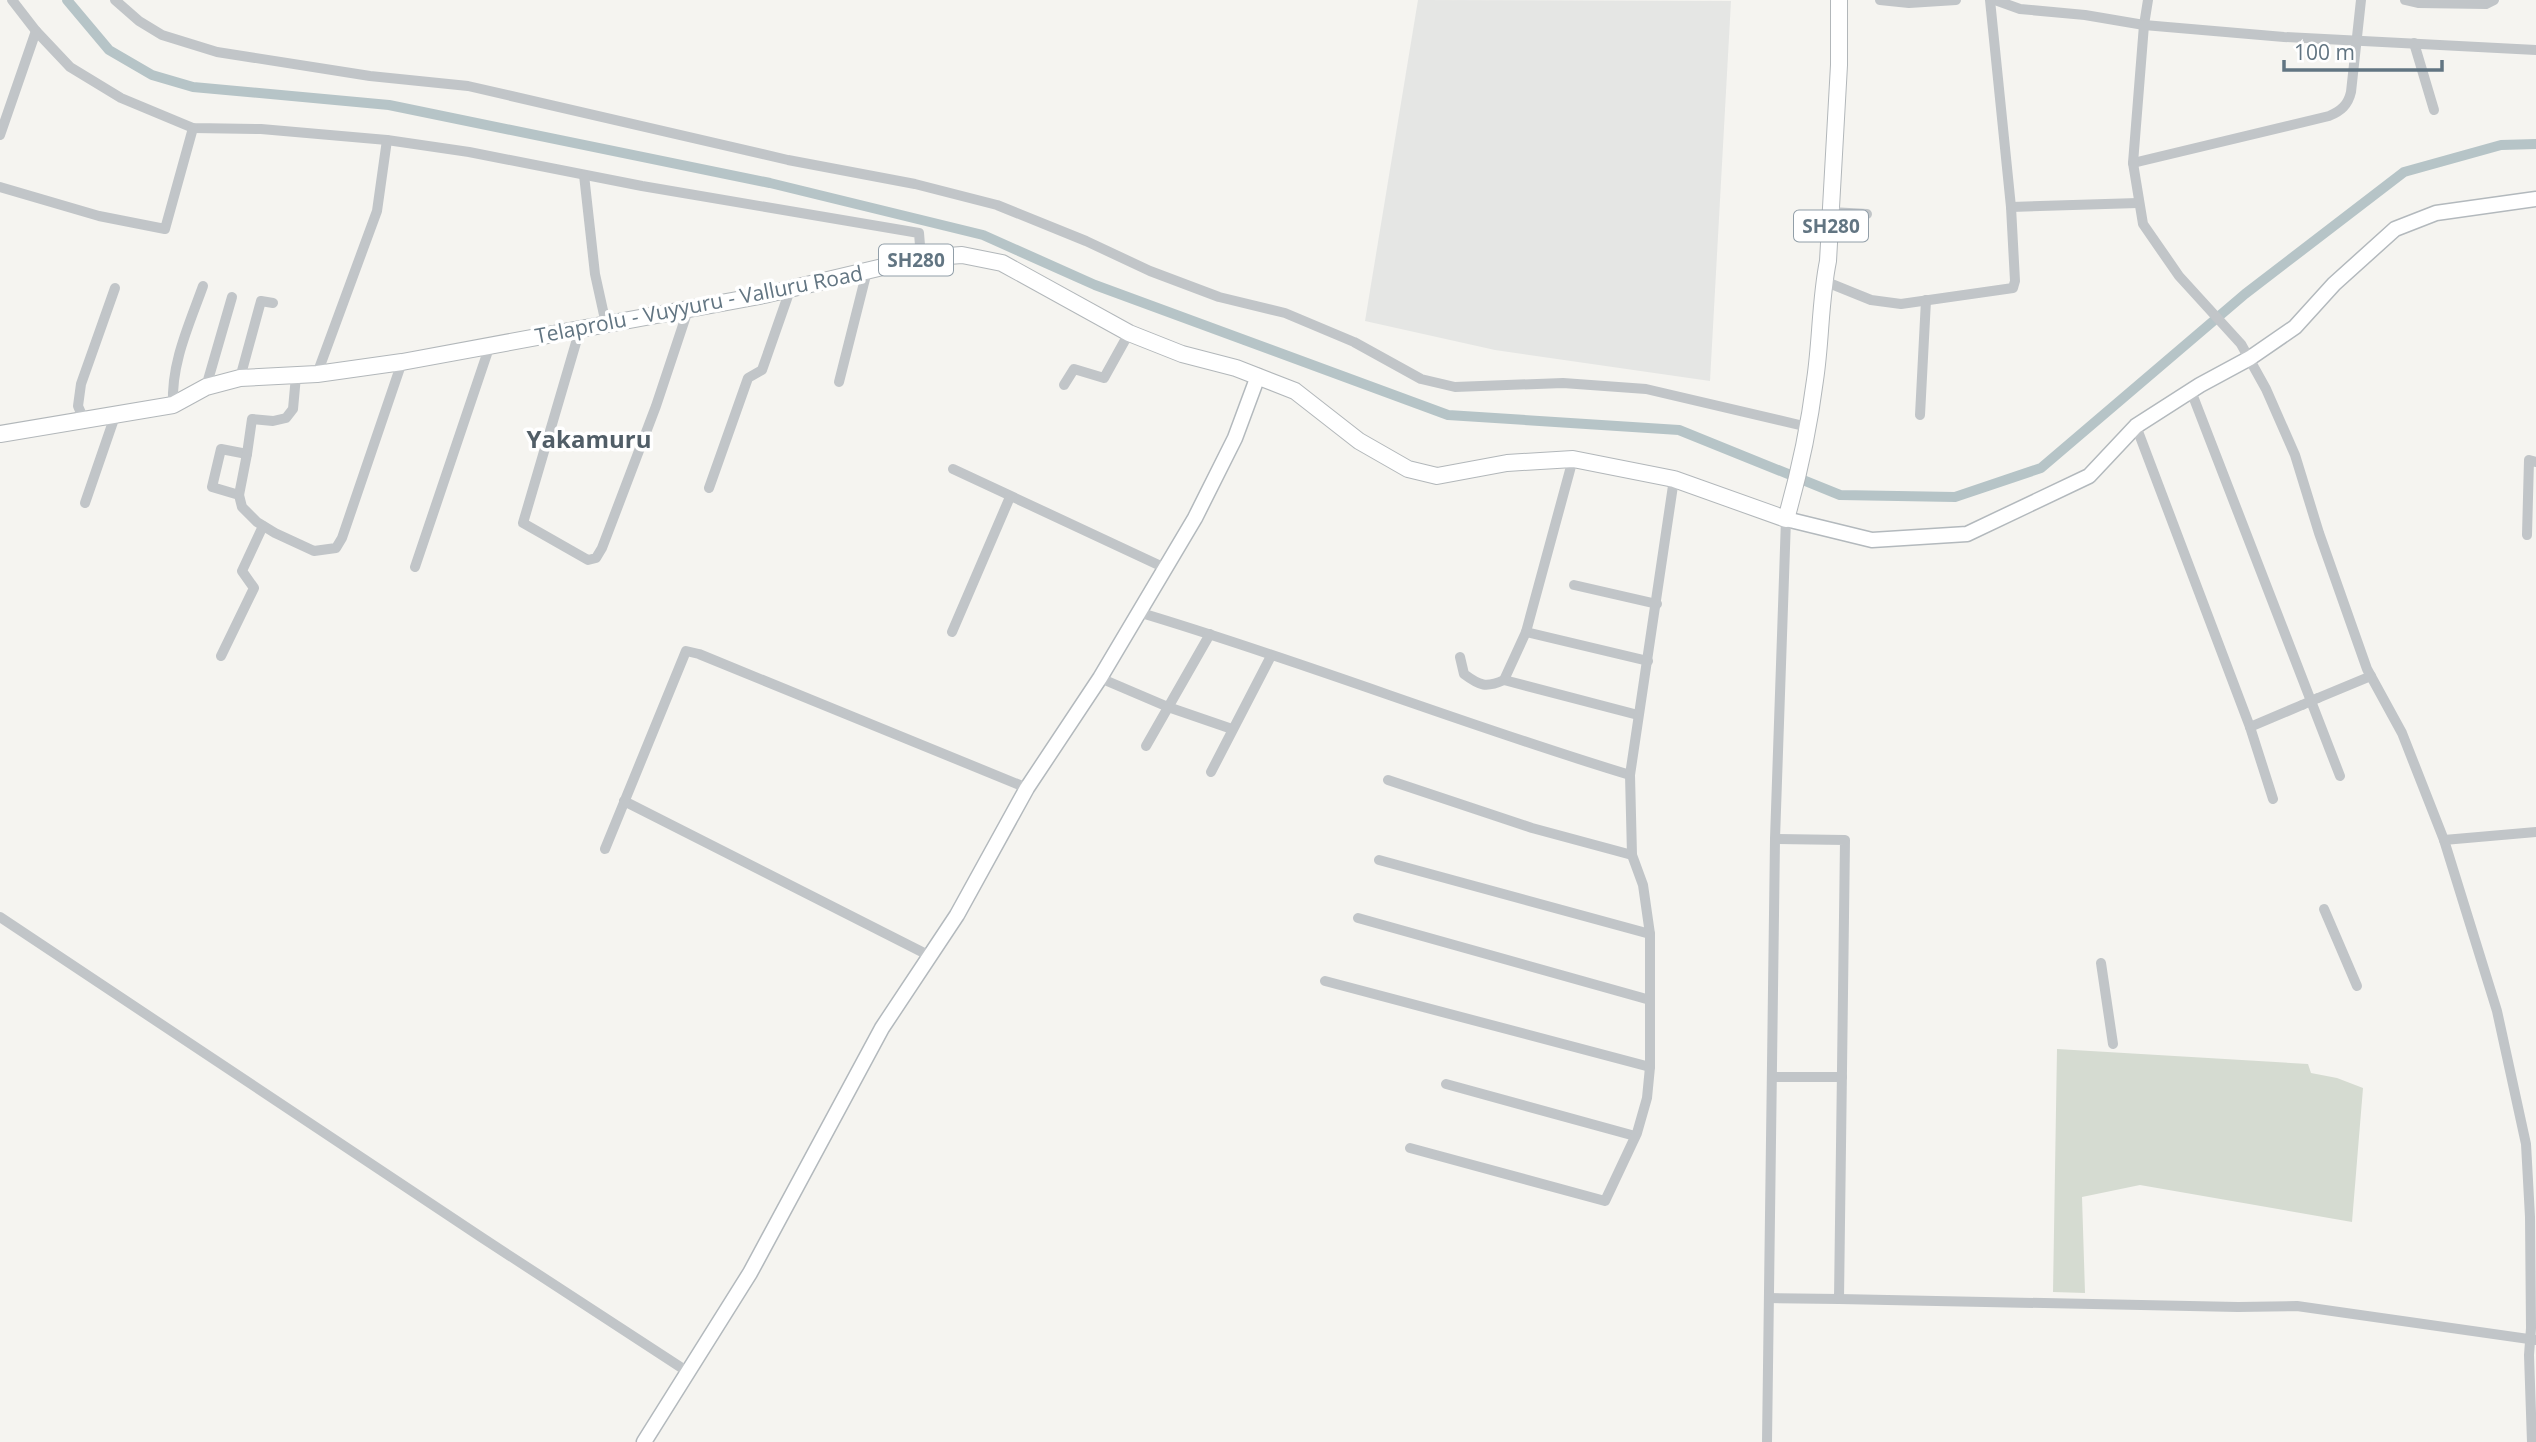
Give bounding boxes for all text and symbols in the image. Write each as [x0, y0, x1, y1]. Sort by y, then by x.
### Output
scale bar [2284, 28, 2442, 72]
text: 100 m [2294, 38, 2355, 66]
road number: SH280 [1794, 210, 1868, 242]
road number: SH280 [879, 244, 953, 276]
street label: Telaprolu - Vuyyuru - Valluru Road [533, 258, 865, 350]
district label: Yakamuru [527, 422, 651, 455]

